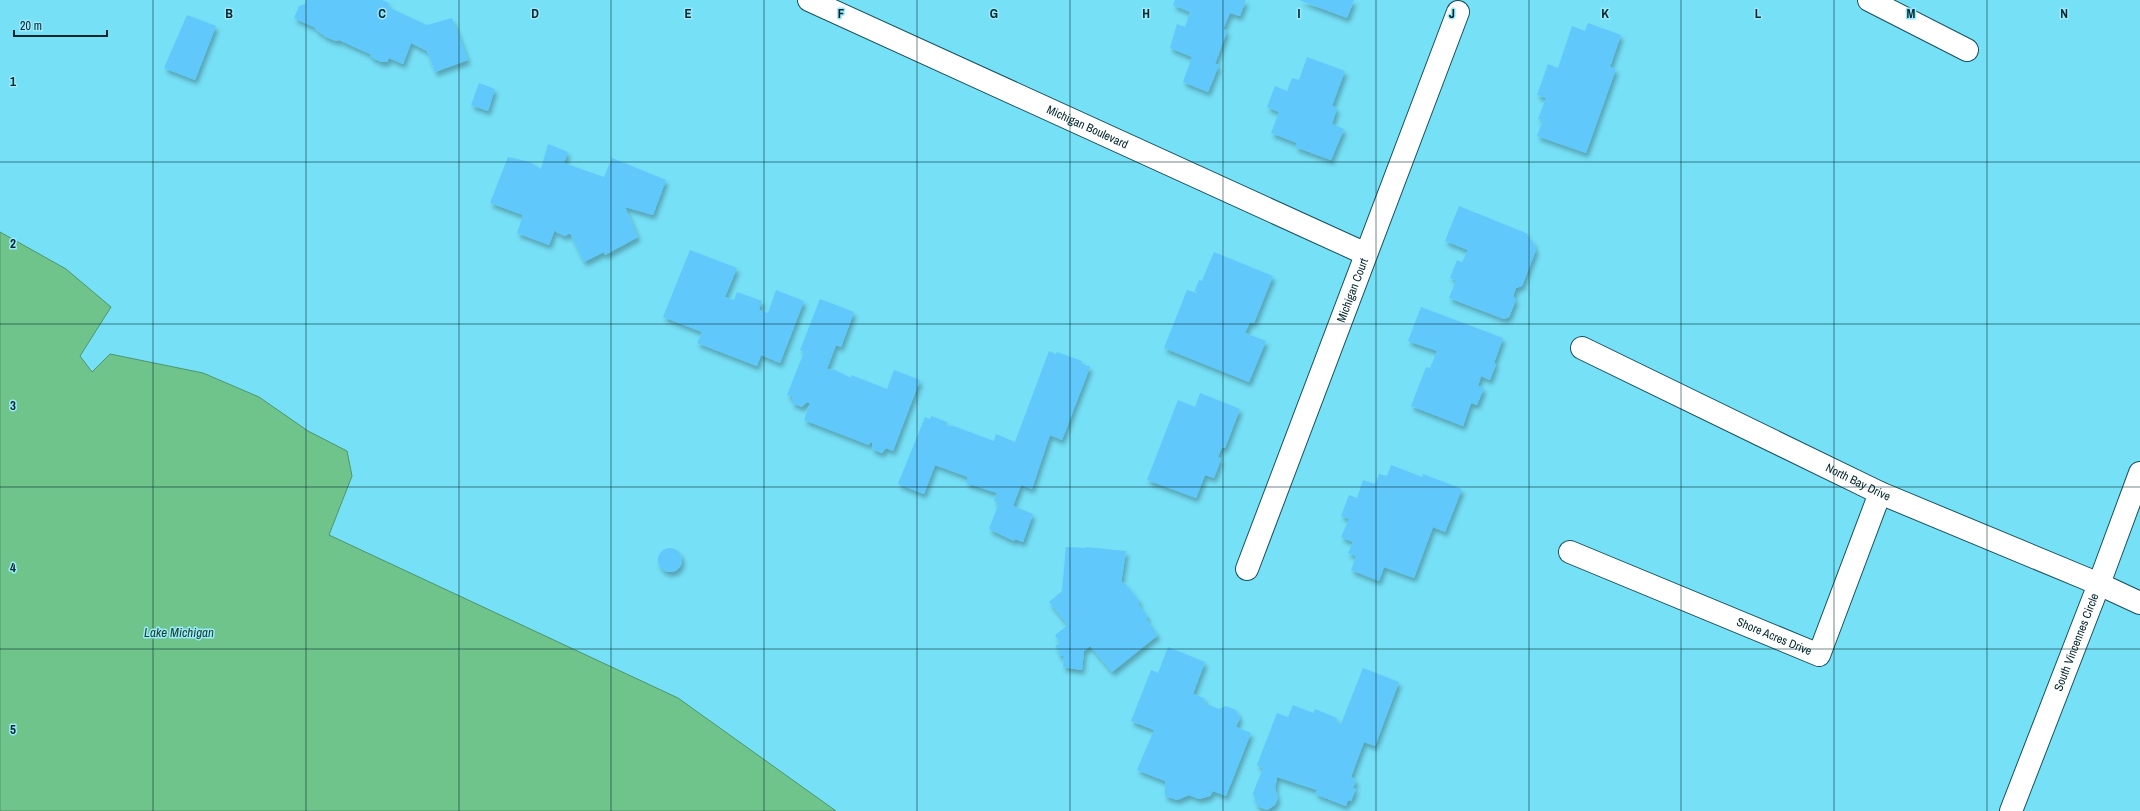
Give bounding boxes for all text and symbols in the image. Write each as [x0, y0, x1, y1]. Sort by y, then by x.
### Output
text: B [225, 5, 233, 22]
text: C [378, 5, 386, 22]
text: D [531, 5, 539, 22]
text: E [684, 5, 692, 22]
text: F [838, 5, 845, 22]
text: G [990, 5, 998, 22]
text: H [1142, 5, 1150, 22]
text: I [1298, 5, 1301, 22]
text: J [1449, 5, 1455, 22]
text: K [1601, 5, 1609, 22]
text: L [1755, 5, 1762, 22]
text: M [1907, 5, 1916, 22]
text: N [2060, 5, 2068, 22]
scale bar [14, 12, 107, 38]
text: 20 m [20, 18, 42, 34]
text: 1 [10, 73, 16, 90]
street label: Michigan Boulevard [1044, 101, 1131, 152]
text: 2 [10, 235, 16, 252]
street label: Michigan Court [1333, 256, 1372, 325]
text: 3 [10, 397, 16, 414]
street label: North Bay Drive [1823, 460, 1893, 504]
text: 4 [10, 559, 16, 576]
street label: South Vincennes Circle [2050, 591, 2103, 693]
street label: Shore Acres Drive [1734, 614, 1814, 659]
water label: Lake Michigan [144, 624, 214, 641]
text: 5 [10, 721, 16, 738]

